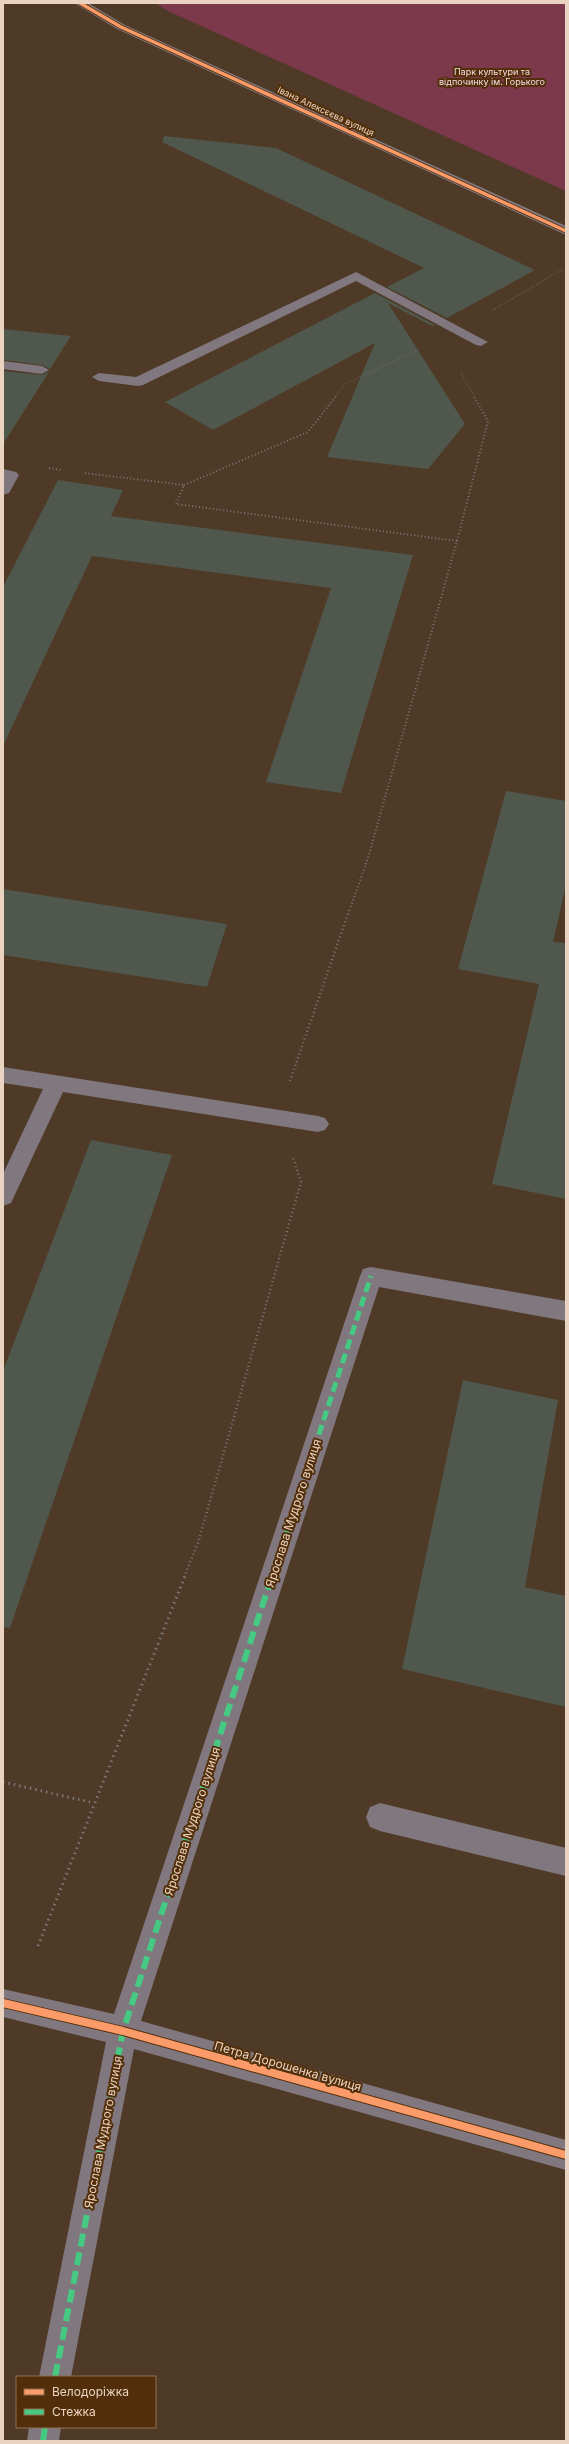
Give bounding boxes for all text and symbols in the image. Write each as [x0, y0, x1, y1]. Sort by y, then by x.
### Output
park label: Парк культури та відпочинку ім. Горького [439, 66, 545, 87]
street label: Івана Алексєєва вулиця [276, 84, 376, 138]
street label: Ярослава Мудрого вулиця [262, 1437, 324, 1589]
street label: Ярослава Мудрого вулиця [161, 1745, 223, 1897]
street label: Петра Дорошенка вулиця [213, 2038, 363, 2094]
street label: Ярослава Мудрого вулиця [81, 2054, 125, 2210]
legend [16, 2376, 156, 2428]
text: Велодоріжка [52, 2384, 129, 2399]
text: Стежка [52, 2404, 96, 2419]

